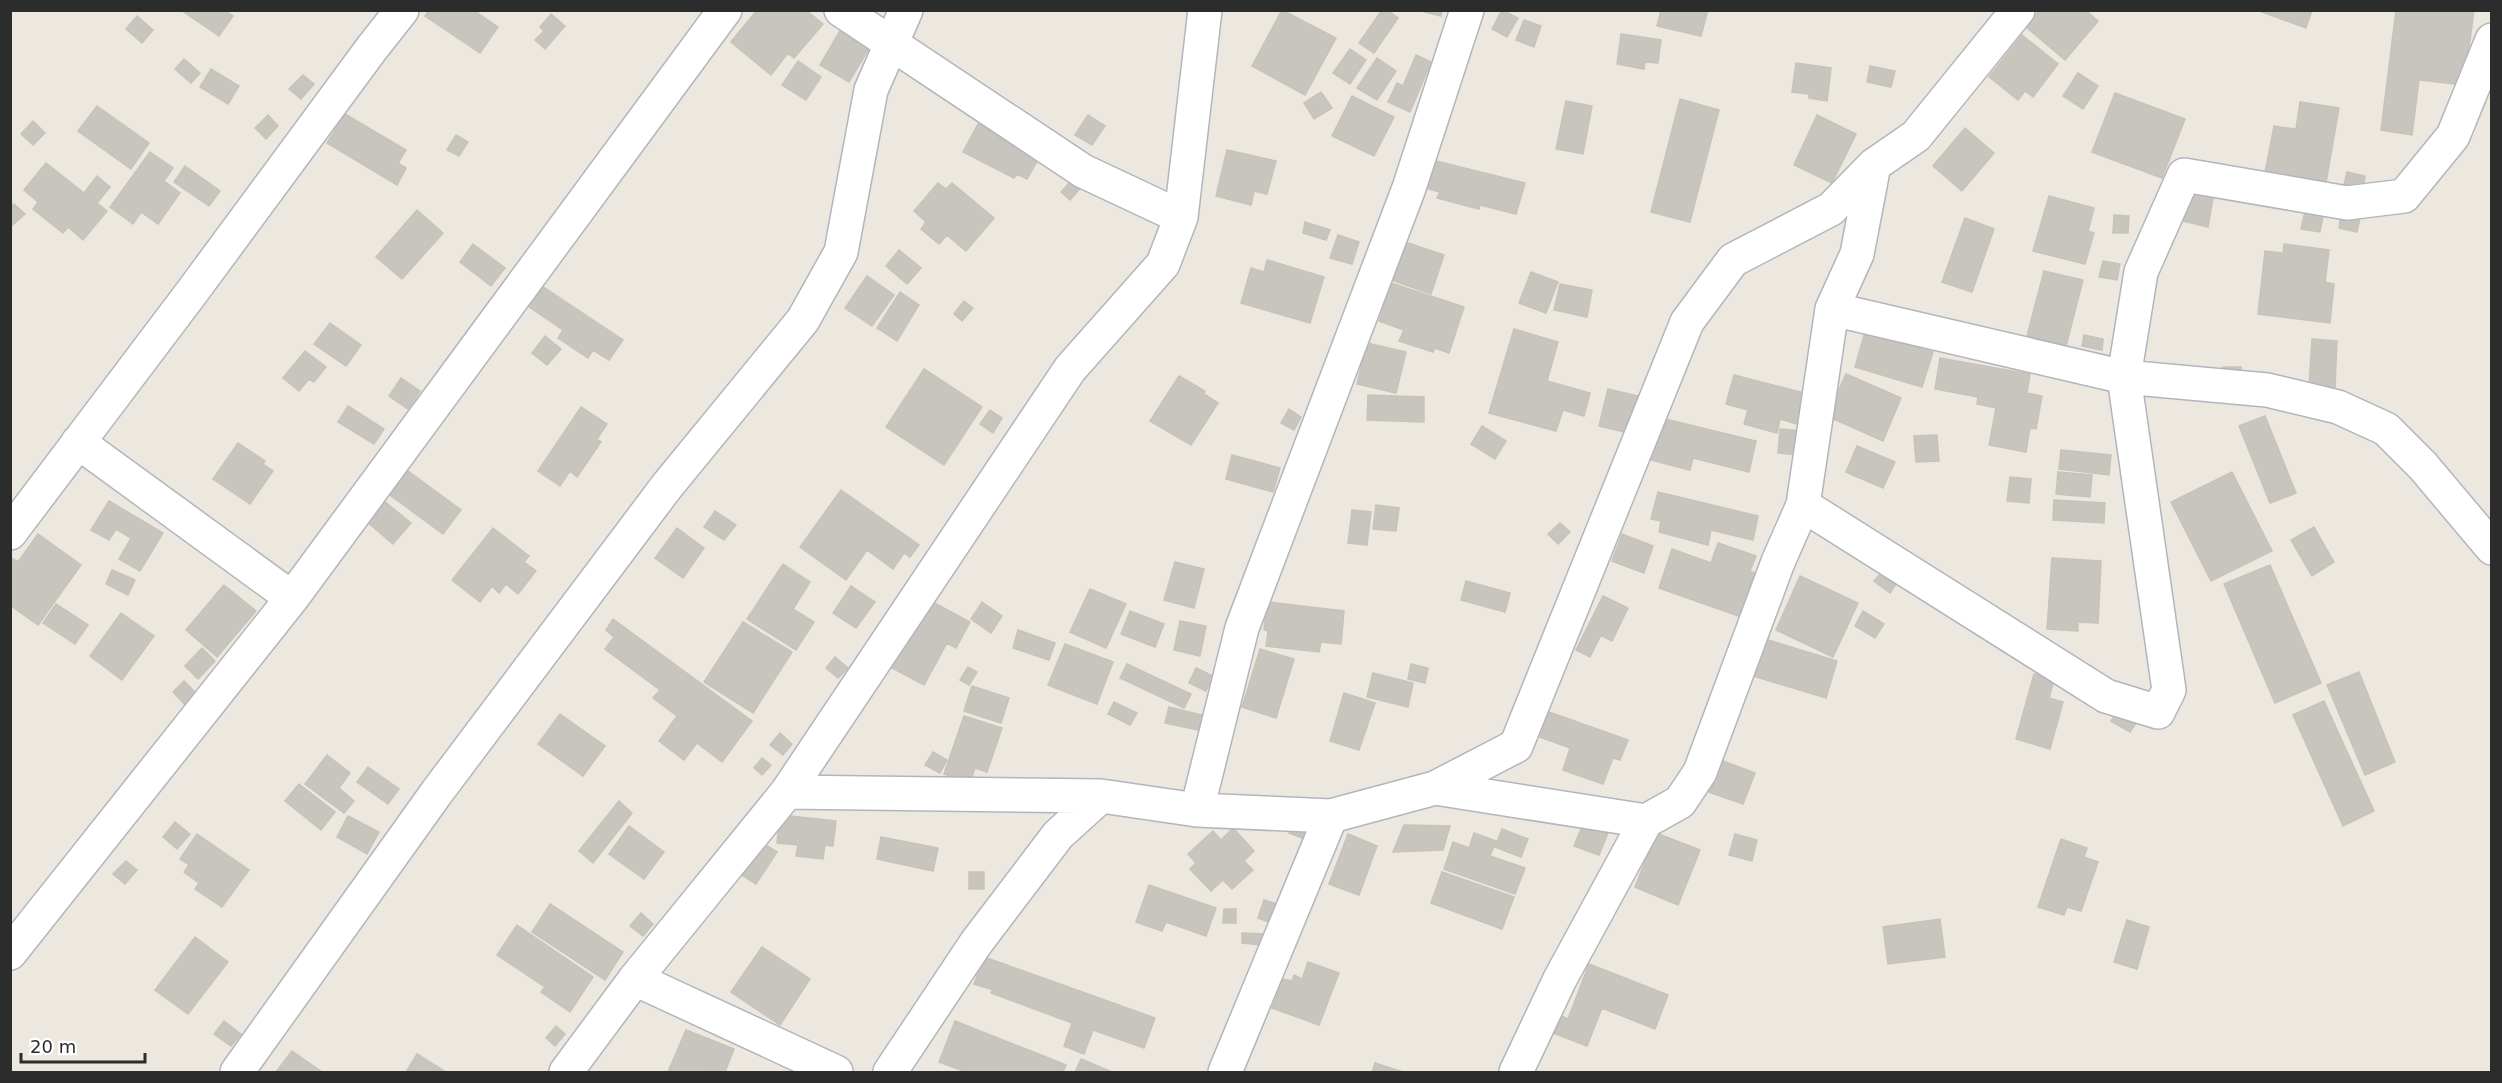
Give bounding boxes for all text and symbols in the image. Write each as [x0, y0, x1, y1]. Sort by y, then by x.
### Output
scale bar [21, 1026, 146, 1064]
text: 20 m [30, 1036, 76, 1057]

